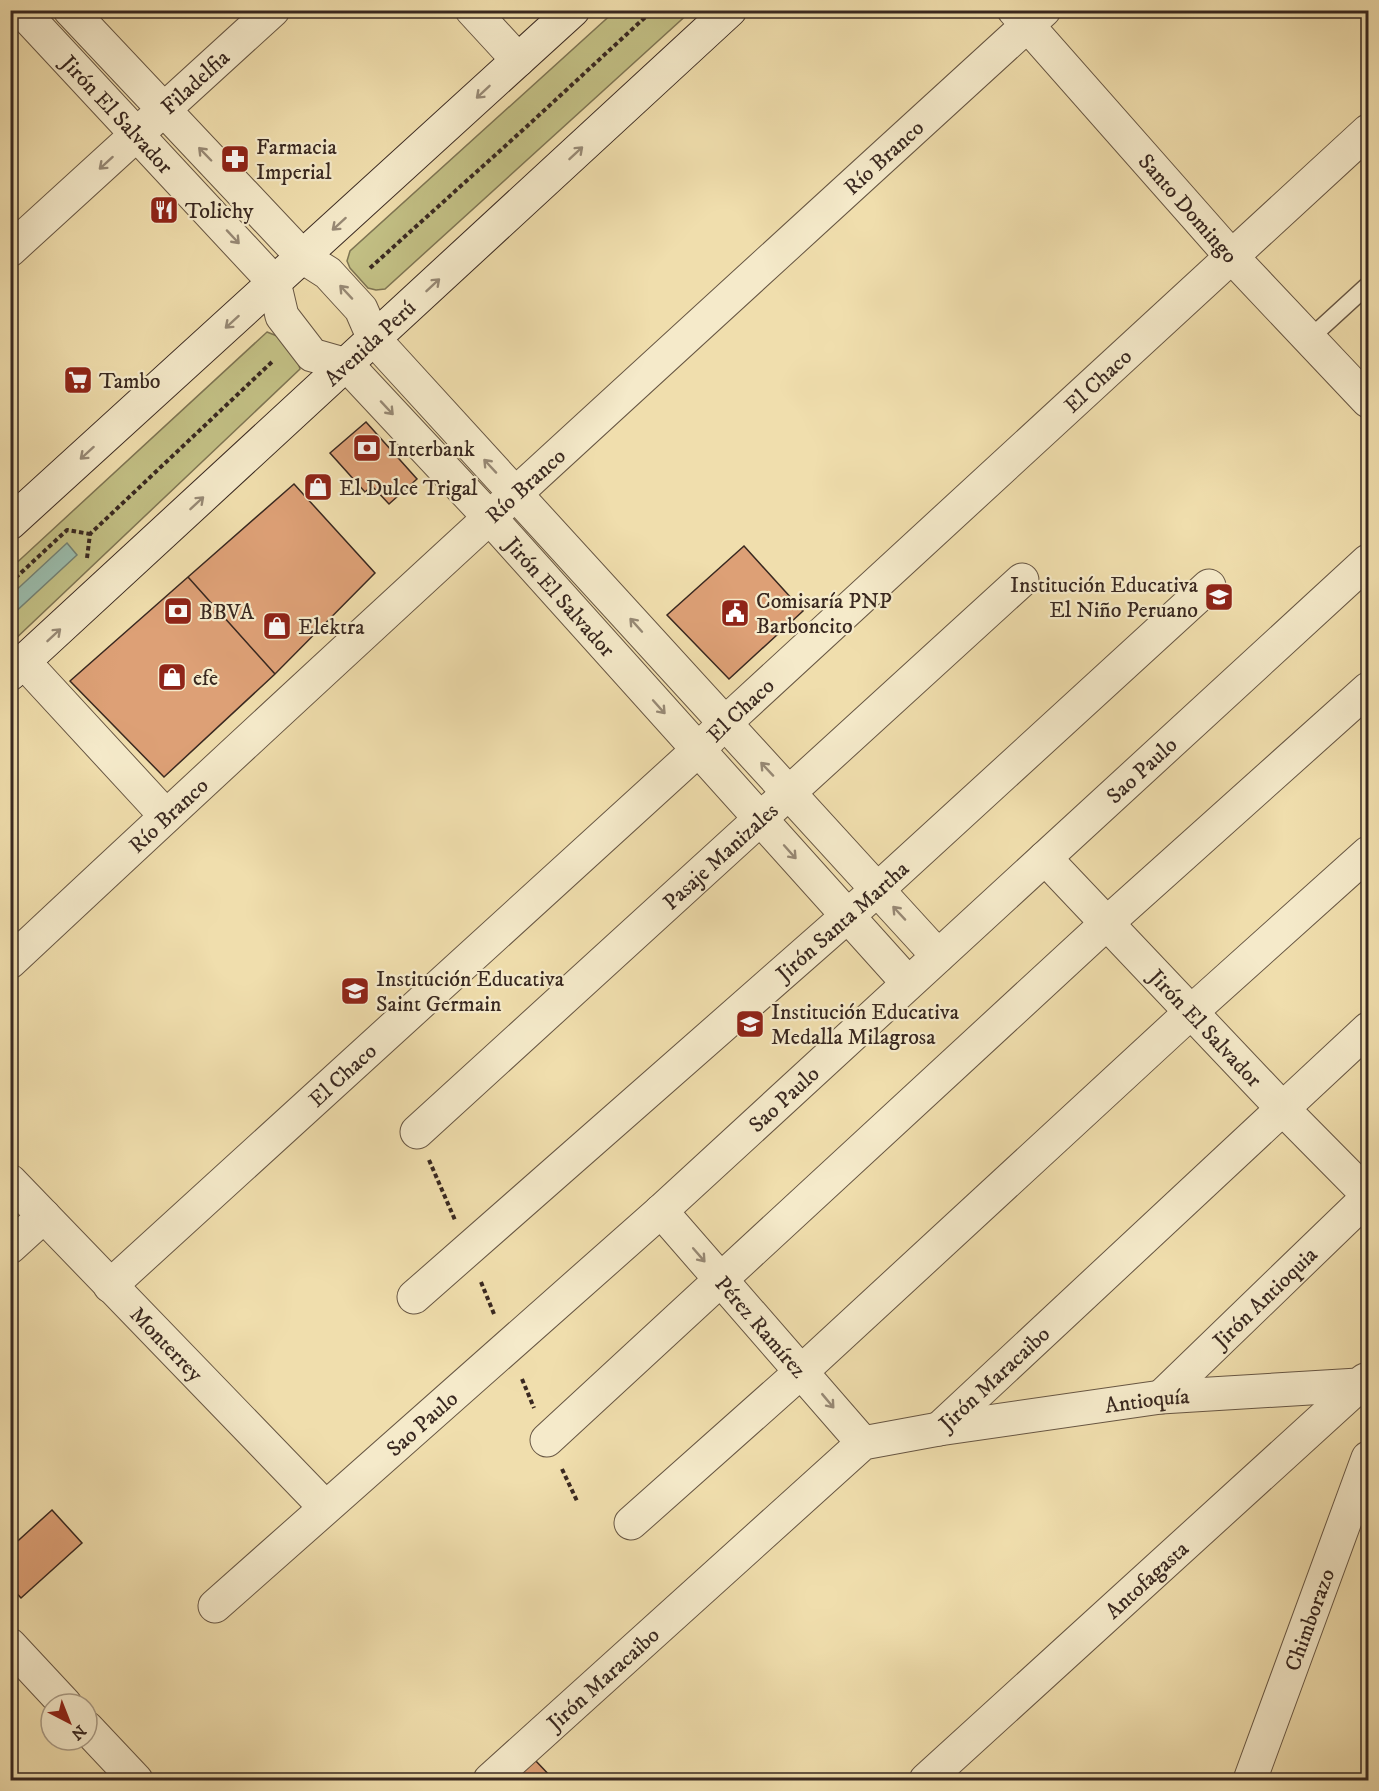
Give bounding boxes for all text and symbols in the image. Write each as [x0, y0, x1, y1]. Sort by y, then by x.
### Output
street label: Filadelfia [156, 44, 236, 121]
street label: Jirón El Salvador [54, 49, 179, 181]
one-way arrow [476, 85, 491, 99]
street label: Río Branco [839, 115, 930, 201]
place label: Farmacia Imperial [256, 134, 337, 186]
pharmacy icon: Farmacia Imperial [219, 143, 251, 175]
one-way arrow [197, 146, 212, 161]
one-way arrow [568, 146, 583, 160]
street label: Santo Domingo [1132, 149, 1243, 269]
one-way arrow [99, 156, 114, 170]
restaurant icon: Tolichy [148, 194, 180, 226]
place label: Tolichy [185, 198, 254, 225]
one-way arrow [332, 217, 347, 231]
one-way arrow [226, 230, 240, 245]
one-way arrow [425, 279, 440, 293]
one-way arrow [338, 285, 353, 300]
street label: Avenida Perú [319, 295, 422, 392]
one-way arrow [225, 315, 240, 329]
street label: El Chaco [1059, 343, 1138, 419]
supermarket icon: Tambo [62, 364, 94, 396]
place label: Tambo [99, 368, 161, 395]
one-way arrow [379, 400, 393, 415]
bank icon: Interbank [351, 432, 383, 464]
place label: Interbank [388, 436, 475, 463]
street label: Río Branco [481, 443, 571, 529]
one-way arrow [80, 446, 95, 460]
one-way arrow [483, 458, 498, 473]
shop icon: El Dulce Trigal [302, 471, 334, 503]
place label: El Dulce Trigal [339, 475, 478, 502]
one-way arrow [189, 496, 204, 510]
street label: Jirón El Salvador [497, 530, 621, 664]
place label: Institución Educativa El Niño Peruano [1010, 572, 1199, 624]
school or university icon: Institución Educativa El Niño Peruano [1203, 581, 1235, 613]
place label: Comisaría PNP Barboncito [756, 588, 892, 640]
bank icon: BBVA [162, 595, 194, 627]
public building icon: Comisaría PNP Barboncito [719, 597, 751, 629]
place label: BBVA [199, 599, 255, 626]
shop icon: Elektra [261, 610, 293, 642]
place label: Elektra [298, 614, 365, 641]
one-way arrow [629, 618, 643, 633]
one-way arrow [46, 628, 61, 642]
shop icon: efe [156, 661, 188, 693]
place label: efe [193, 665, 218, 692]
street label: El Chaco [702, 673, 780, 749]
one-way arrow [652, 699, 666, 714]
street label: Sao Paulo [1101, 732, 1183, 810]
one-way arrow [760, 762, 775, 777]
street label: Río Branco [124, 772, 214, 859]
street label: Pasaje Manizales [658, 797, 784, 916]
one-way arrow [782, 845, 797, 860]
street label: Jirón Santa Martha [770, 855, 915, 989]
one-way arrow [892, 906, 906, 921]
street label: Jirón El Salvador [1141, 963, 1268, 1094]
place label: Institución Educativa Saint Germain [376, 966, 565, 1018]
school or university icon: Institución Educativa Saint Germain [339, 975, 371, 1007]
place label: Institución Educativa Medalla Milagrosa [771, 999, 960, 1051]
school or university icon: Institución Educativa Medalla Milagrosa [734, 1008, 766, 1040]
street label: El Chaco [303, 1038, 383, 1113]
street label: Sao Paulo [743, 1060, 825, 1139]
street label: Jirón Antioquia [1206, 1241, 1324, 1356]
one-way arrow [692, 1247, 706, 1262]
street label: Pérez Ramírez [709, 1271, 812, 1384]
street label: Monterrey [124, 1301, 209, 1388]
street label: Jirón Maracaibo [932, 1321, 1056, 1438]
street label: Antioquía [1103, 1383, 1191, 1420]
street label: Sao Paulo [381, 1385, 464, 1463]
one-way arrow [821, 1393, 835, 1408]
street label: Antofagasta [1100, 1535, 1195, 1625]
street label: Chimborazo [1279, 1565, 1341, 1675]
street label: Jirón Maracaibo [541, 1622, 665, 1738]
north arrow [39, 1692, 99, 1752]
text: N [67, 1721, 90, 1744]

